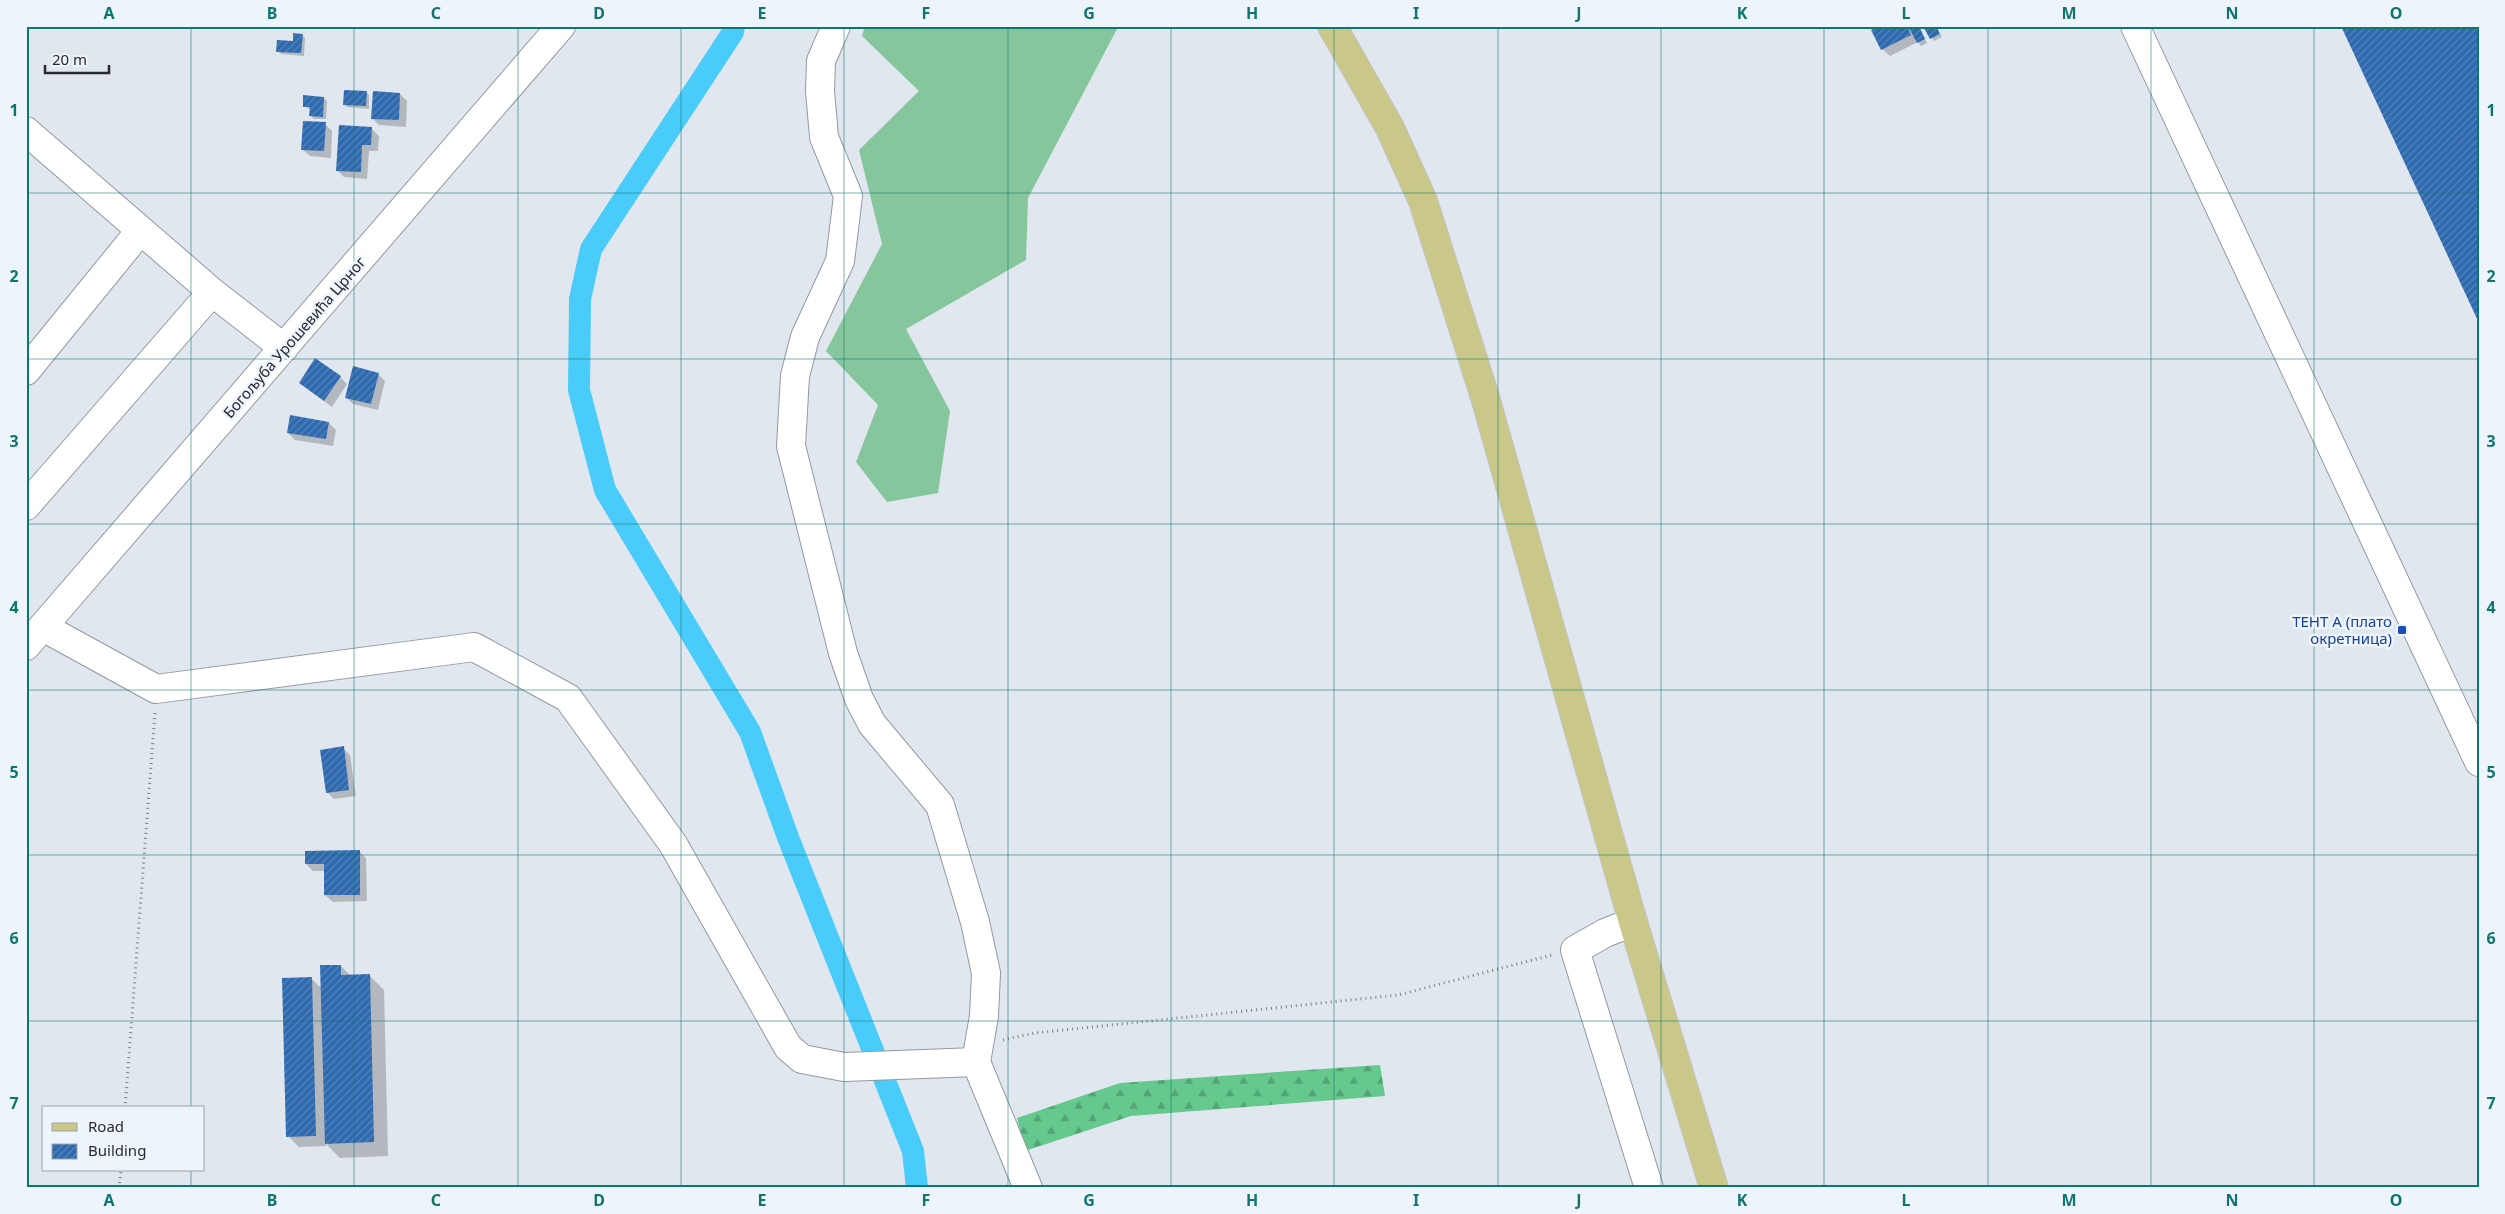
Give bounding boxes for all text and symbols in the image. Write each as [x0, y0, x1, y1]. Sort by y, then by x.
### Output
text: A [103, 2, 115, 24]
text: B [267, 2, 277, 24]
text: C [431, 2, 441, 24]
text: D [593, 2, 605, 24]
text: E [758, 2, 767, 24]
text: F [922, 2, 930, 24]
text: G [1083, 2, 1095, 24]
text: H [1246, 2, 1258, 24]
text: I [1413, 2, 1419, 24]
text: J [1574, 2, 1582, 24]
text: K [1737, 2, 1748, 24]
text: L [1902, 2, 1911, 24]
text: M [2061, 2, 2077, 24]
text: N [2225, 2, 2239, 24]
text: O [2390, 2, 2402, 24]
scale bar [45, 42, 109, 74]
text: 20 m [52, 49, 87, 69]
text: 1 [9, 99, 19, 121]
text: 1 [2486, 99, 2496, 121]
street label: Богољуба Урошевића Црног [218, 252, 370, 422]
text: 2 [9, 265, 19, 287]
text: 2 [2486, 265, 2496, 287]
text: 3 [9, 430, 19, 452]
text: 3 [2486, 430, 2496, 452]
text: 4 [9, 596, 19, 618]
text: 4 [2486, 596, 2496, 618]
place label: ТЕНТ А (плато окретница) [2292, 611, 2392, 648]
marker: ТЕНТ А (плато окретница) [2396, 624, 2408, 636]
text: 5 [9, 761, 19, 783]
text: 5 [2486, 761, 2496, 783]
text: 6 [9, 927, 19, 949]
text: 6 [2486, 927, 2496, 949]
text: 7 [9, 1092, 19, 1114]
text: 7 [2486, 1092, 2496, 1114]
legend [42, 1106, 205, 1172]
text: Road [88, 1116, 124, 1136]
text: Building [88, 1140, 146, 1160]
text: A [103, 1189, 115, 1211]
text: B [267, 1189, 277, 1211]
text: C [431, 1189, 441, 1211]
text: D [593, 1189, 605, 1211]
text: E [758, 1189, 767, 1211]
text: F [922, 1189, 930, 1211]
text: G [1083, 1189, 1095, 1211]
text: H [1246, 1189, 1258, 1211]
text: I [1413, 1189, 1419, 1211]
text: J [1574, 1189, 1582, 1211]
text: K [1737, 1189, 1748, 1211]
text: L [1902, 1189, 1911, 1211]
text: M [2061, 1189, 2077, 1211]
text: N [2225, 1189, 2239, 1211]
text: O [2390, 1189, 2402, 1211]

